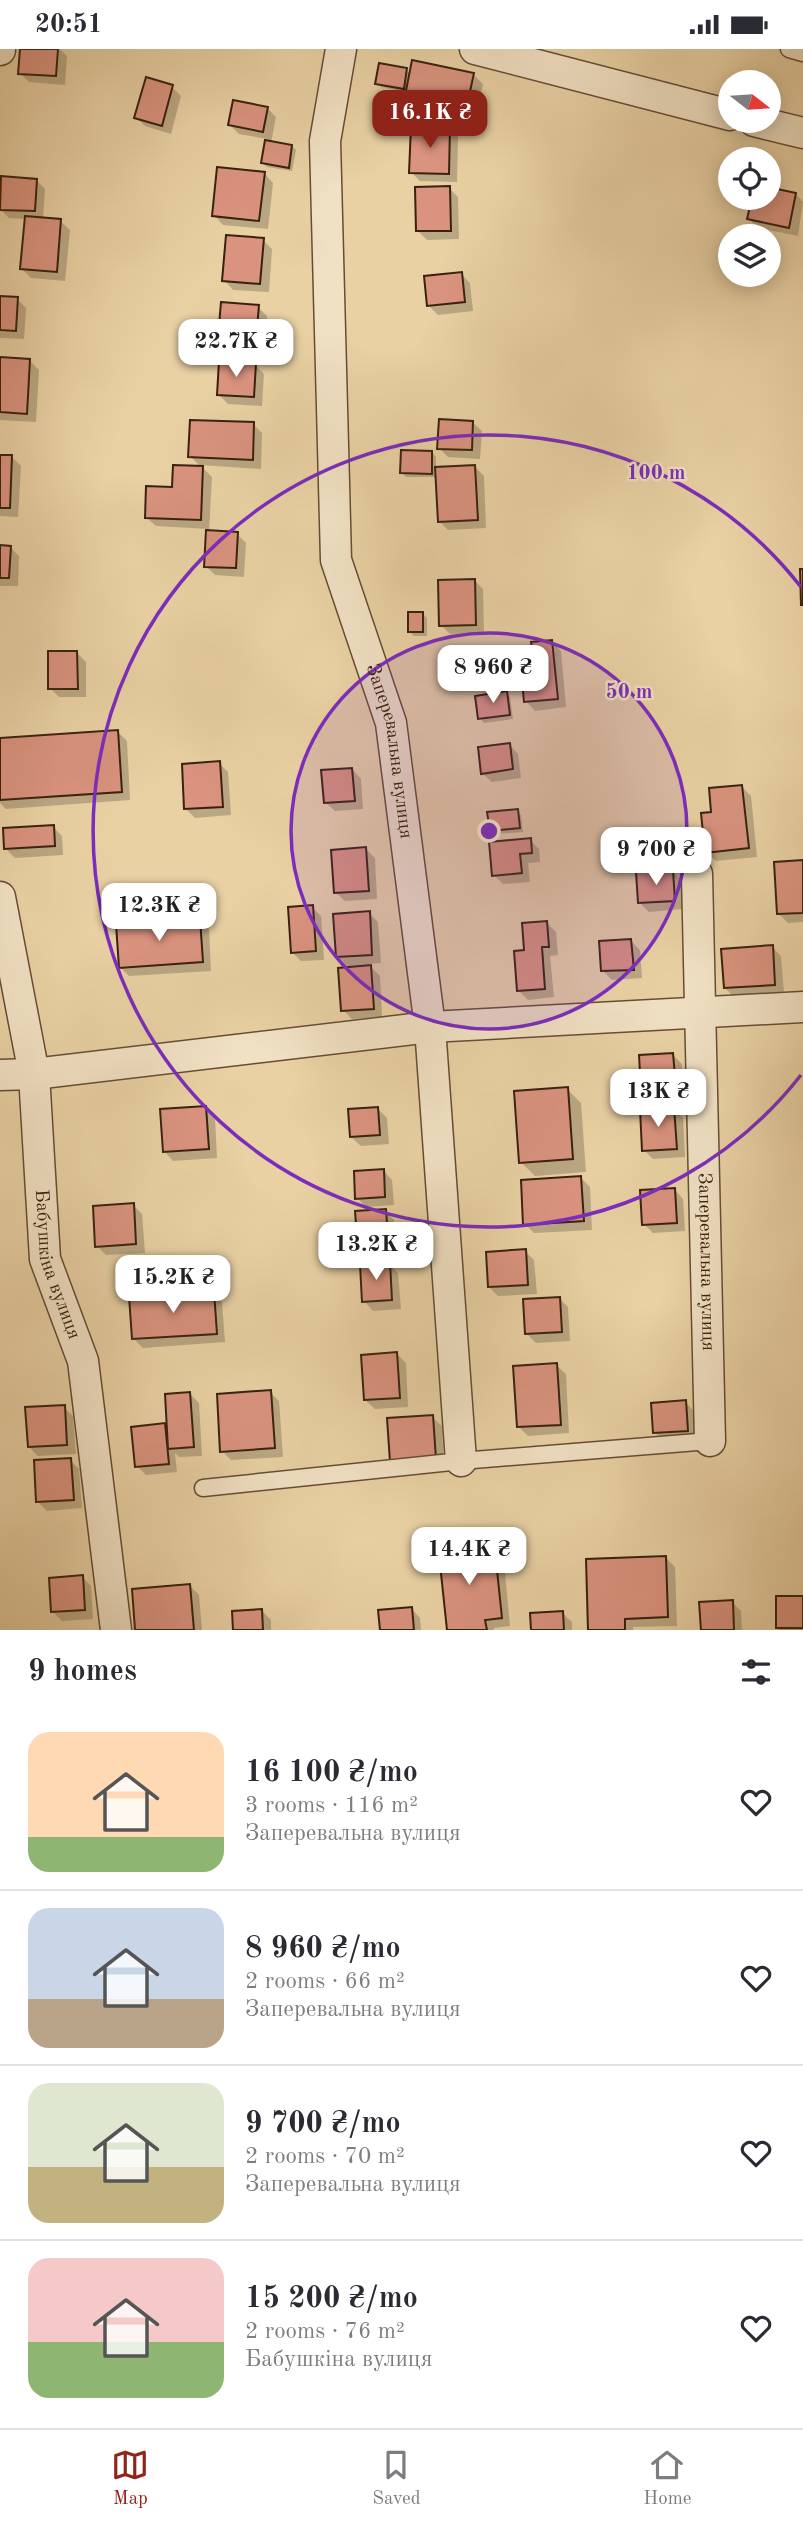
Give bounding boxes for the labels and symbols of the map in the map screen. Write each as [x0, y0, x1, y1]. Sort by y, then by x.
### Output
north arrow [718, 70, 780, 133]
pin: 16.1K ₴ [365, 91, 495, 150]
pin: 22.7K ₴ [171, 319, 301, 379]
text: 100 m [626, 463, 686, 484]
pin: 8 960 ₴ [428, 645, 558, 705]
street label: Заперевальна вулиця [362, 661, 415, 840]
text: 50 m [605, 682, 653, 703]
centre of rings [477, 819, 501, 843]
pin: 9 700 ₴ [591, 827, 721, 887]
pin: 12.3K ₴ [94, 883, 224, 943]
pin: 13K ₴ [609, 1069, 707, 1129]
street label: Заперевальна вулиця [694, 1173, 717, 1351]
street label: Бабушкіна вулиця [31, 1189, 84, 1342]
pin: 13.2K ₴ [311, 1223, 441, 1282]
pin: 15.2K ₴ [108, 1255, 238, 1315]
pin: 14.4K ₴ [404, 1527, 534, 1587]

